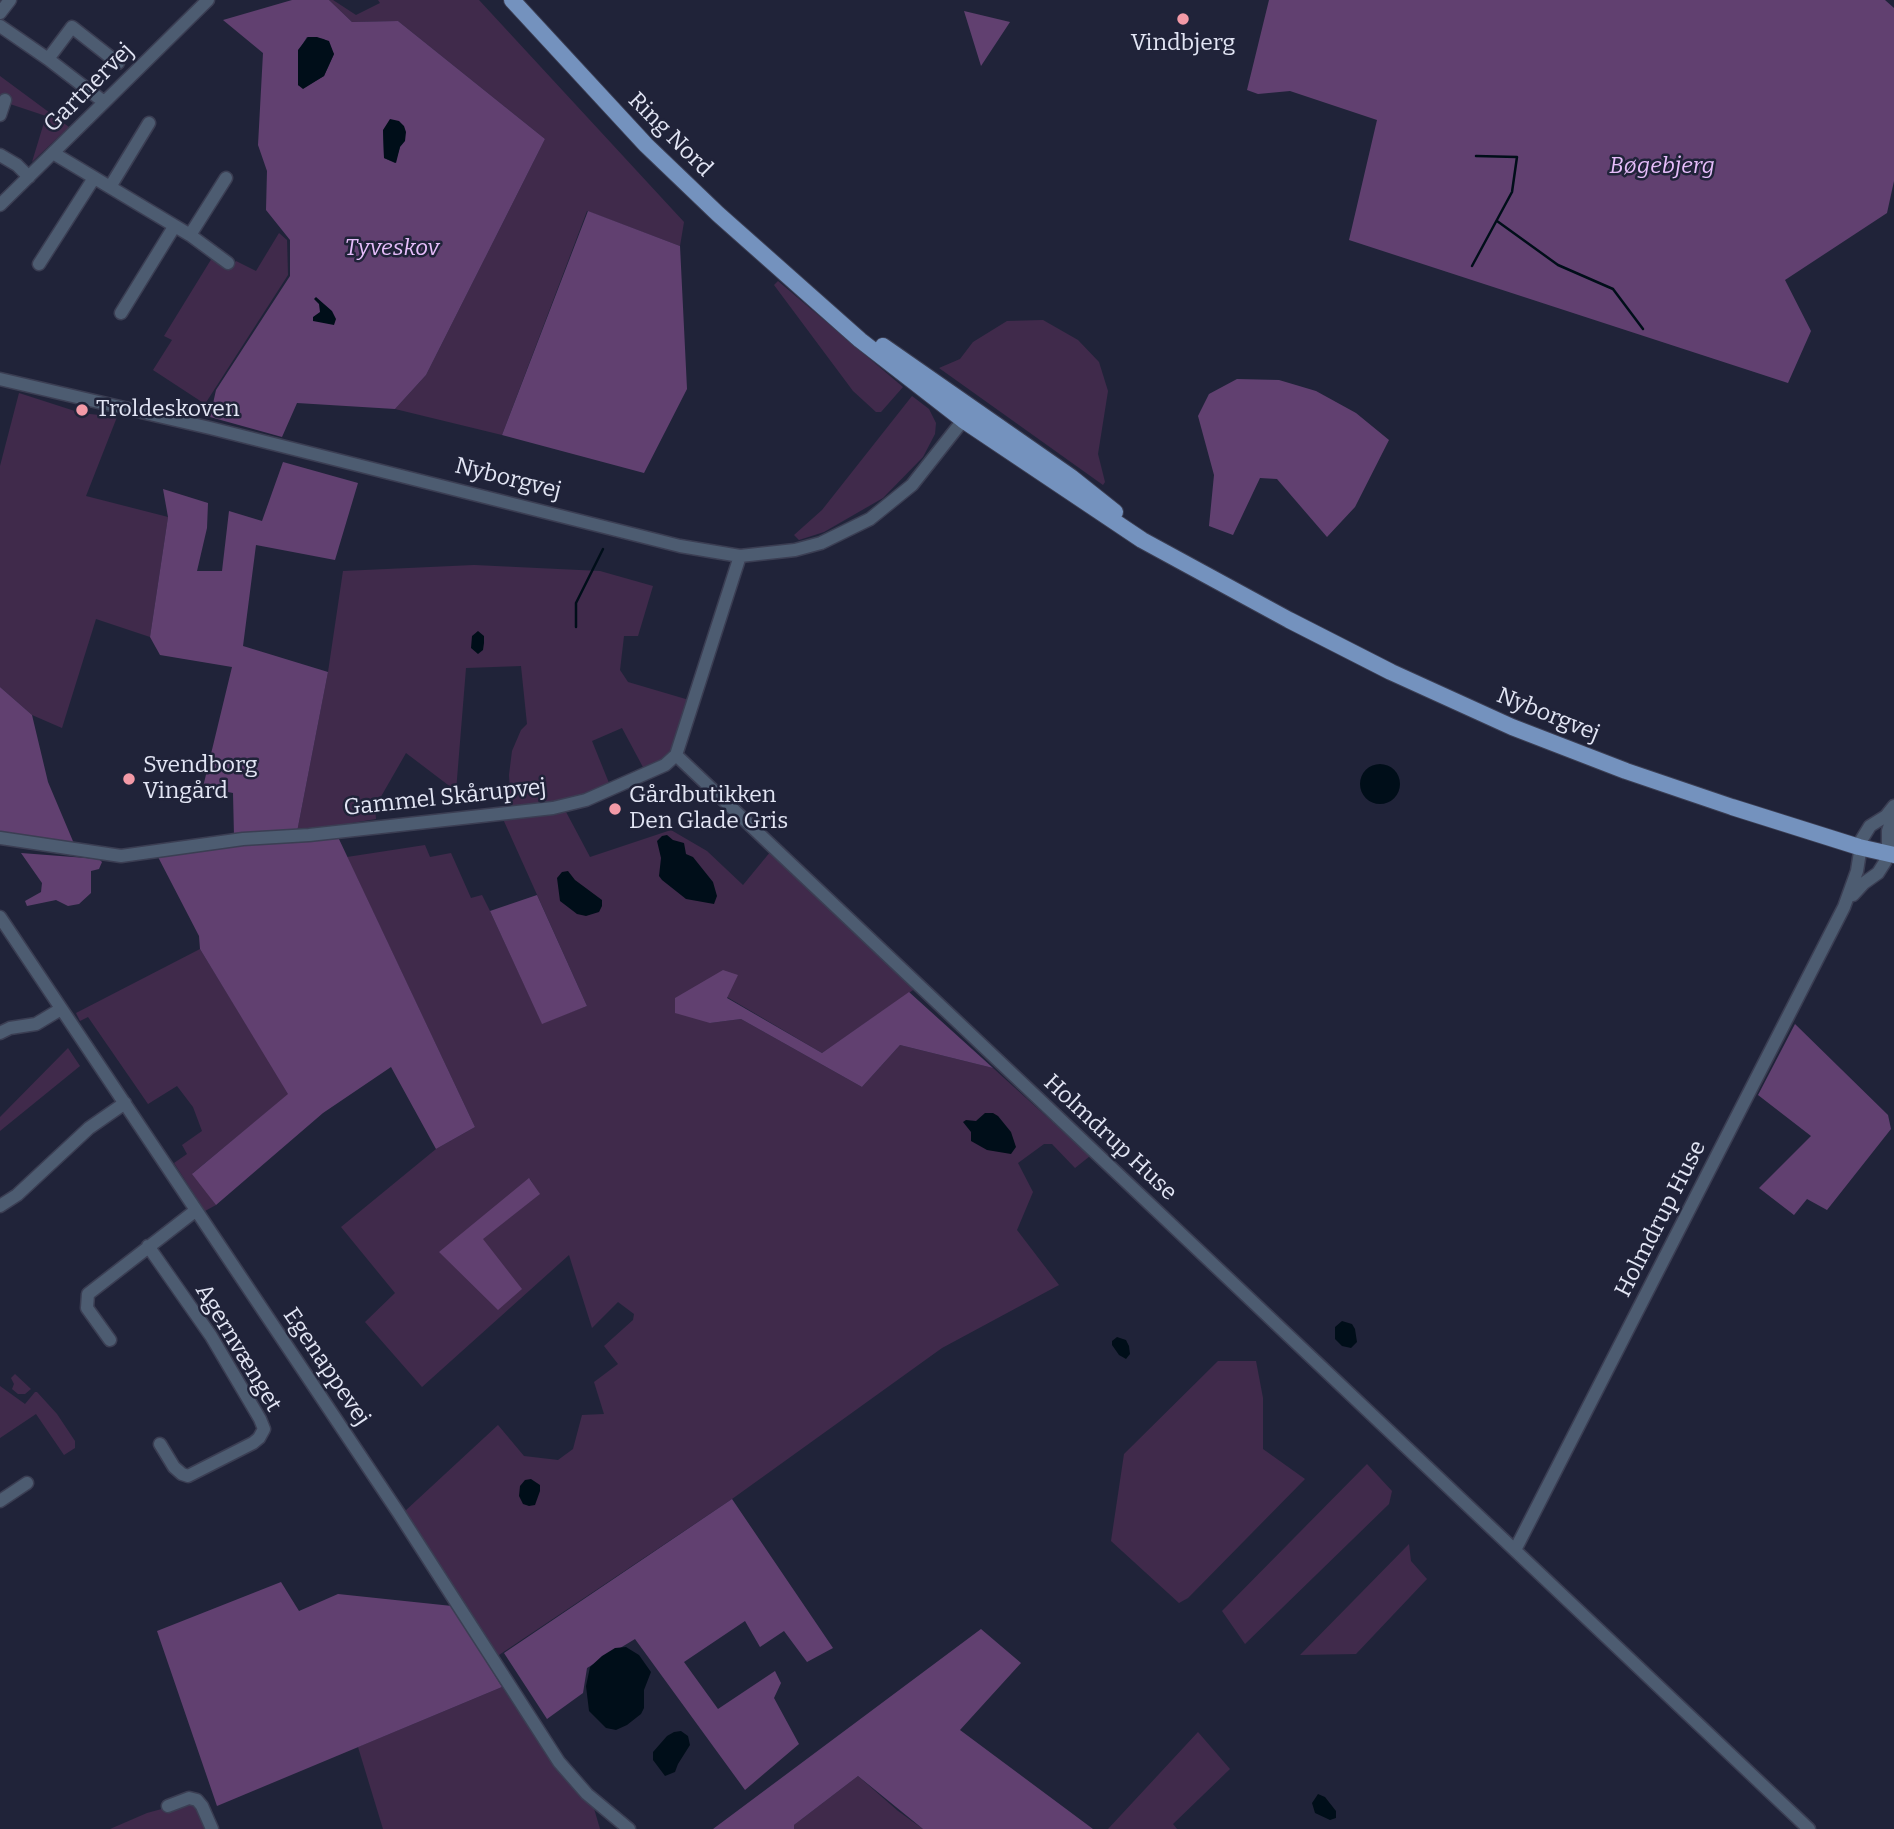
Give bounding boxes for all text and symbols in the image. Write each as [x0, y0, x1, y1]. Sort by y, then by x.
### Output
marker: Vindbjerg [1175, 11, 1191, 27]
place label: Vindbjerg [1131, 30, 1235, 58]
street label: Gartnervej [38, 37, 140, 139]
street label: Ring Nord [622, 87, 718, 183]
park label: Bøgebjerg [1609, 153, 1715, 181]
park label: Tyveskov [345, 235, 439, 263]
place label: Troldeskoven [96, 396, 239, 424]
marker: Troldeskoven [74, 402, 90, 418]
street label: Nyborgvej [452, 452, 564, 506]
street label: Nyborgvej [1493, 682, 1603, 748]
place label: Svendborg Vingård [143, 752, 257, 806]
marker: Svendborg Vingård [121, 771, 137, 787]
street label: Gammel Skårupvej [342, 774, 548, 822]
place label: Gårdbutikken Den Glade Gris [629, 782, 788, 836]
marker: Gårdbutikken Den Glade Gris [607, 801, 623, 817]
street label: Holmdrup Huse [1038, 1069, 1182, 1207]
street label: Holmdrup Huse [1610, 1136, 1712, 1302]
street label: Agernvænget [189, 1279, 287, 1417]
street label: Egenappevej [277, 1303, 375, 1431]

